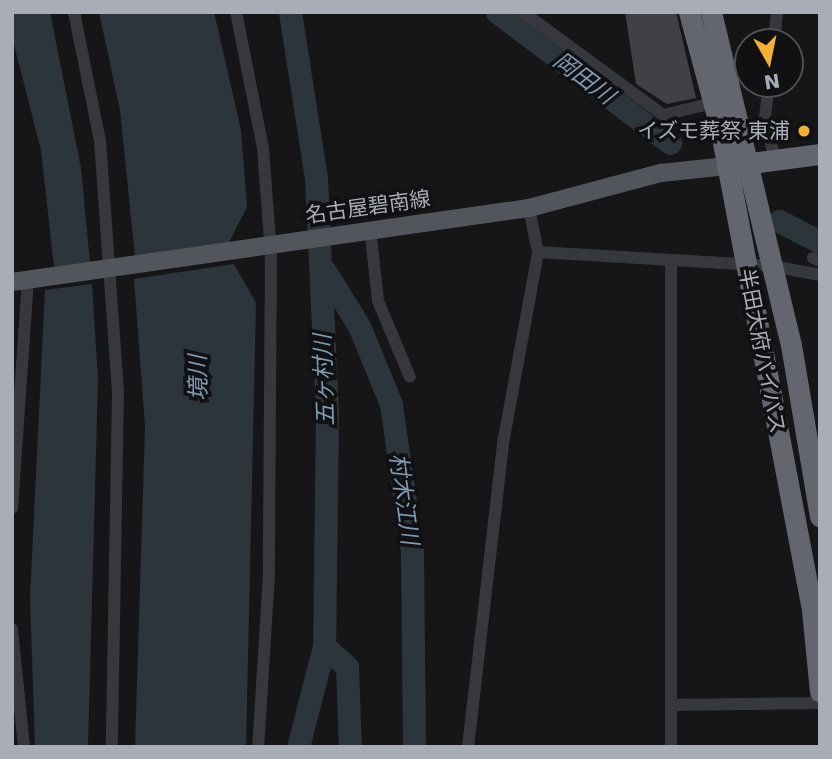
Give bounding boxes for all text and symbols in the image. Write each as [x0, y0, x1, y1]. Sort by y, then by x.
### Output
north arrow [734, 28, 804, 98]
water label: 岡田川 [548, 46, 620, 110]
text: N [762, 70, 782, 94]
place label: イズモ葬祭 東浦 [636, 118, 790, 144]
marker: イズモ葬祭 東浦 [796, 123, 812, 139]
street label: 名古屋碧南線 [304, 186, 432, 228]
street label: 半田大府パイパス [734, 266, 790, 436]
water label: 五ヶ村川 [309, 334, 339, 426]
water label: 境川 [184, 355, 212, 401]
water label: 村木江川 [384, 452, 424, 546]

